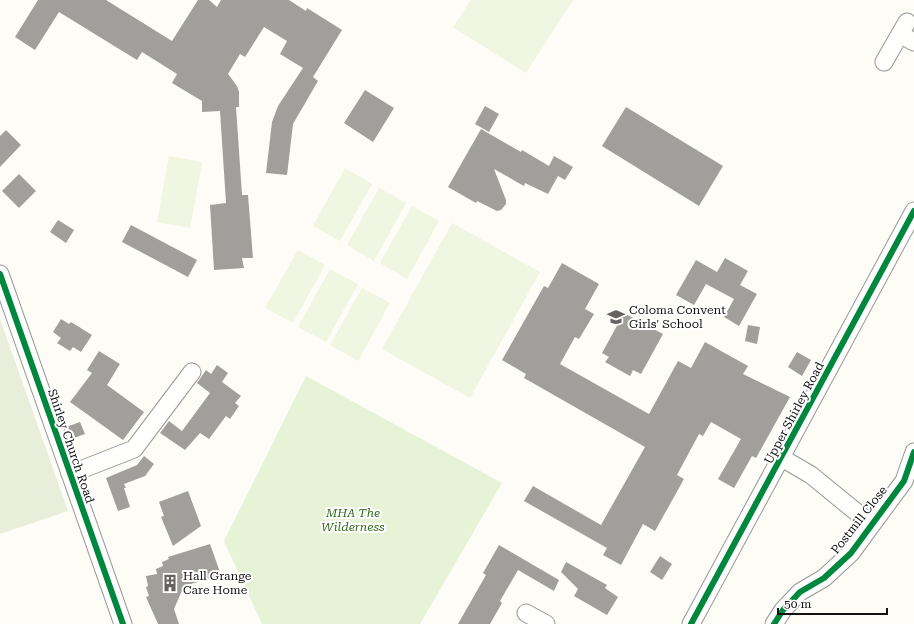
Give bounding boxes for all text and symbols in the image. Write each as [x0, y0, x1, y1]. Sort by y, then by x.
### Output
place label: Coloma Convent Girls' School [629, 303, 726, 331]
school or university icon: Coloma Convent Girls' School [606, 307, 626, 327]
street label: Upper Shirley Road [761, 359, 827, 466]
street label: Shirley Church Road [45, 387, 97, 505]
street label: Postmill Close [828, 483, 890, 557]
park label: MHA The Wilderness [321, 506, 385, 534]
place label: Hall Grange Care Home [183, 569, 252, 597]
building icon: Hall Grange Care Home [160, 573, 180, 593]
scale bar [778, 590, 887, 616]
text: 50 m [784, 597, 811, 611]

